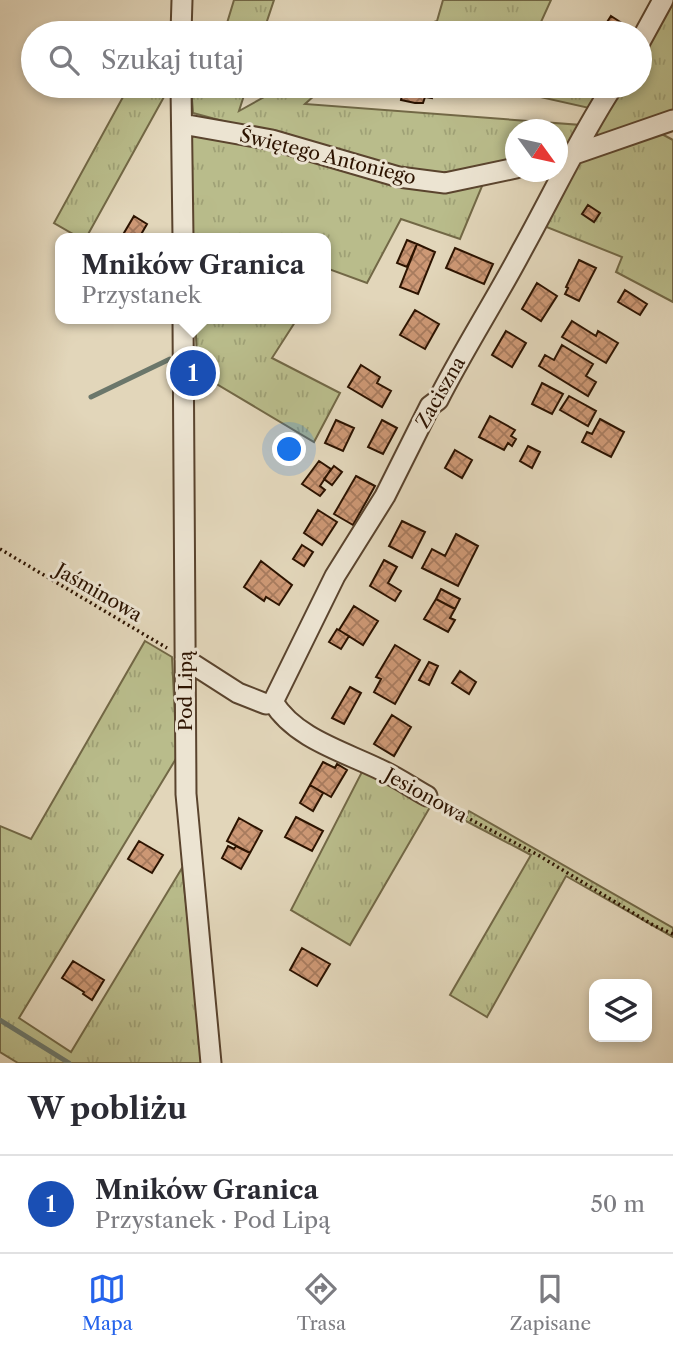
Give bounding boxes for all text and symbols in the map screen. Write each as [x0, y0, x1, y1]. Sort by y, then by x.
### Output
search box [21, 21, 652, 98]
icon: search [45, 41, 83, 79]
text: Szukaj tutaj [101, 44, 244, 76]
north arrow [505, 119, 568, 182]
street label: Świętego Antoniego [237, 123, 418, 190]
popup [55, 233, 331, 324]
text: Mników Granica [81, 249, 305, 281]
text: Przystanek [81, 281, 201, 309]
pin: 1 [170, 347, 216, 399]
street label: Zaciszna [411, 352, 470, 432]
your location [272, 432, 306, 466]
street label: Jaśminowa [49, 557, 146, 627]
street label: Pod Lipą [174, 650, 197, 731]
street label: Jesionowa [378, 762, 471, 828]
map controls [589, 979, 652, 1042]
button: layers [589, 979, 652, 1042]
text: W pobliżu [28, 1090, 187, 1127]
text: Mników Granica [95, 1174, 318, 1206]
text: 1 [46, 1190, 56, 1218]
text: 50 m [590, 1190, 645, 1218]
text: Przystanek · Pod Lipą [95, 1206, 330, 1234]
tab: Mapa [82, 1270, 133, 1335]
tab: Trasa [297, 1270, 346, 1335]
tab: Zapisane [510, 1270, 591, 1335]

